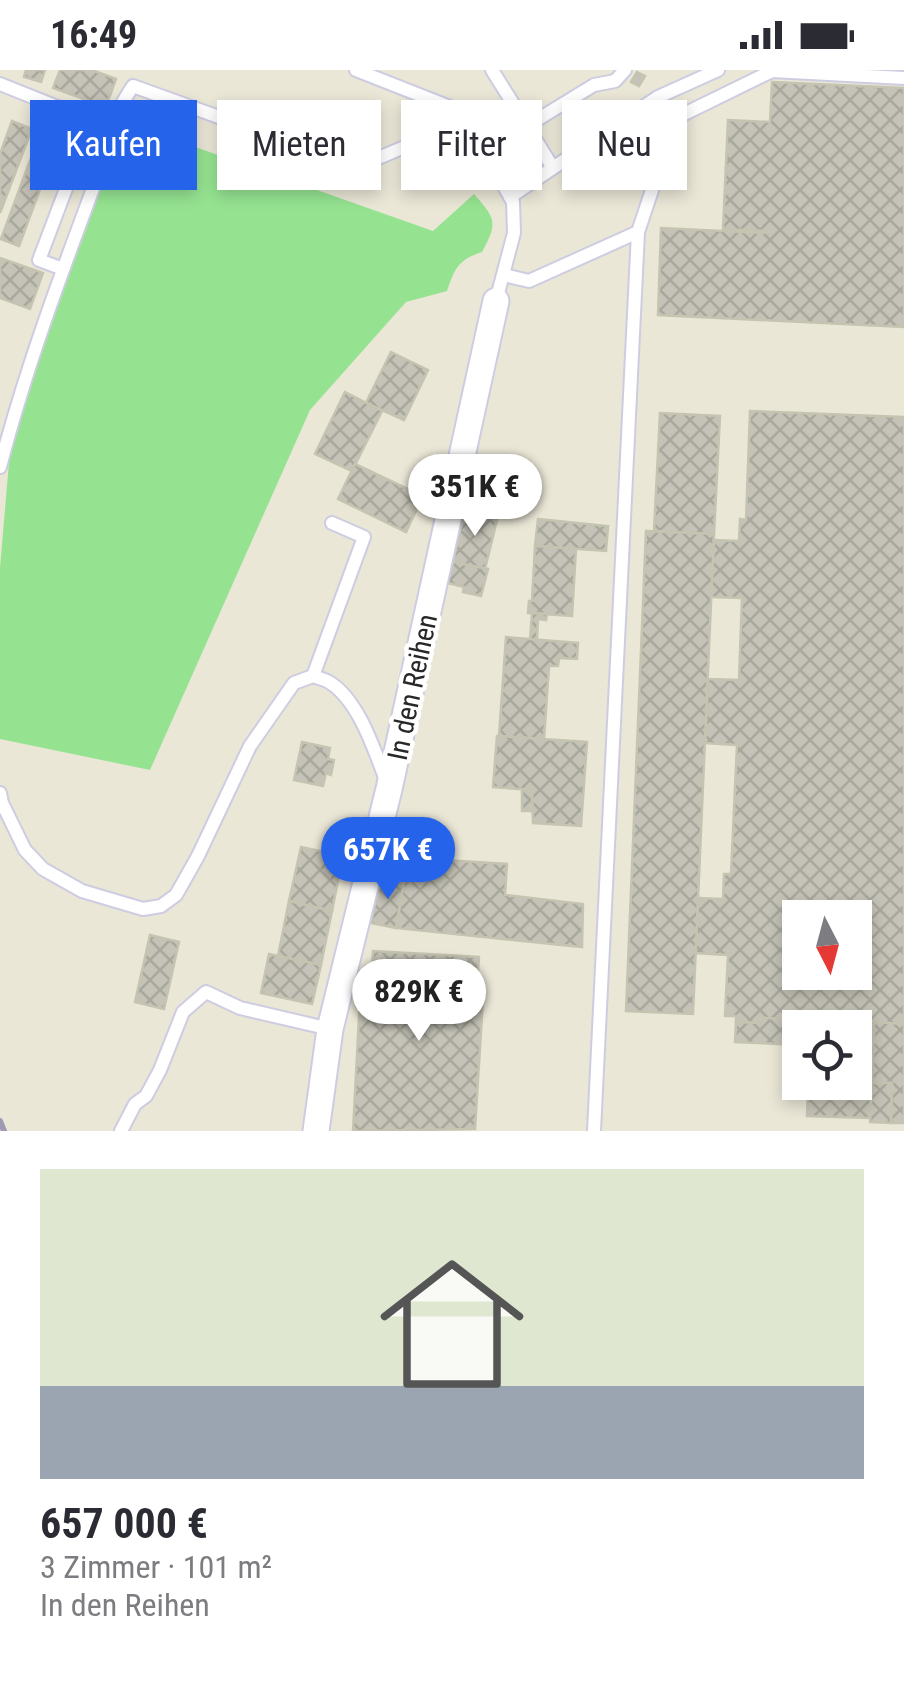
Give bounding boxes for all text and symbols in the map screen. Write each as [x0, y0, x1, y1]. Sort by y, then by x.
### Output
text: 16:49 [50, 13, 137, 57]
chip: Kaufen [30, 100, 197, 190]
chip: Mieten [217, 100, 381, 190]
chip: Filter [401, 100, 542, 190]
chip: Neu [562, 100, 687, 190]
pin: 351K € [394, 454, 556, 539]
text: 351K € [430, 467, 520, 505]
street label: In den Reihen [381, 611, 444, 763]
pin: 657K € [307, 817, 469, 902]
text: 657K € [343, 830, 433, 868]
north arrow [782, 900, 872, 990]
map controls [782, 900, 872, 1100]
pin: 829K € [338, 959, 500, 1044]
text: 829K € [374, 972, 464, 1010]
button: locate [782, 1010, 872, 1100]
icon: home [362, 1234, 542, 1414]
text: 657 000 € [40, 1499, 208, 1548]
text: 3 Zimmer · 101 m² [40, 1548, 272, 1586]
text: In den Reihen [40, 1586, 210, 1624]

